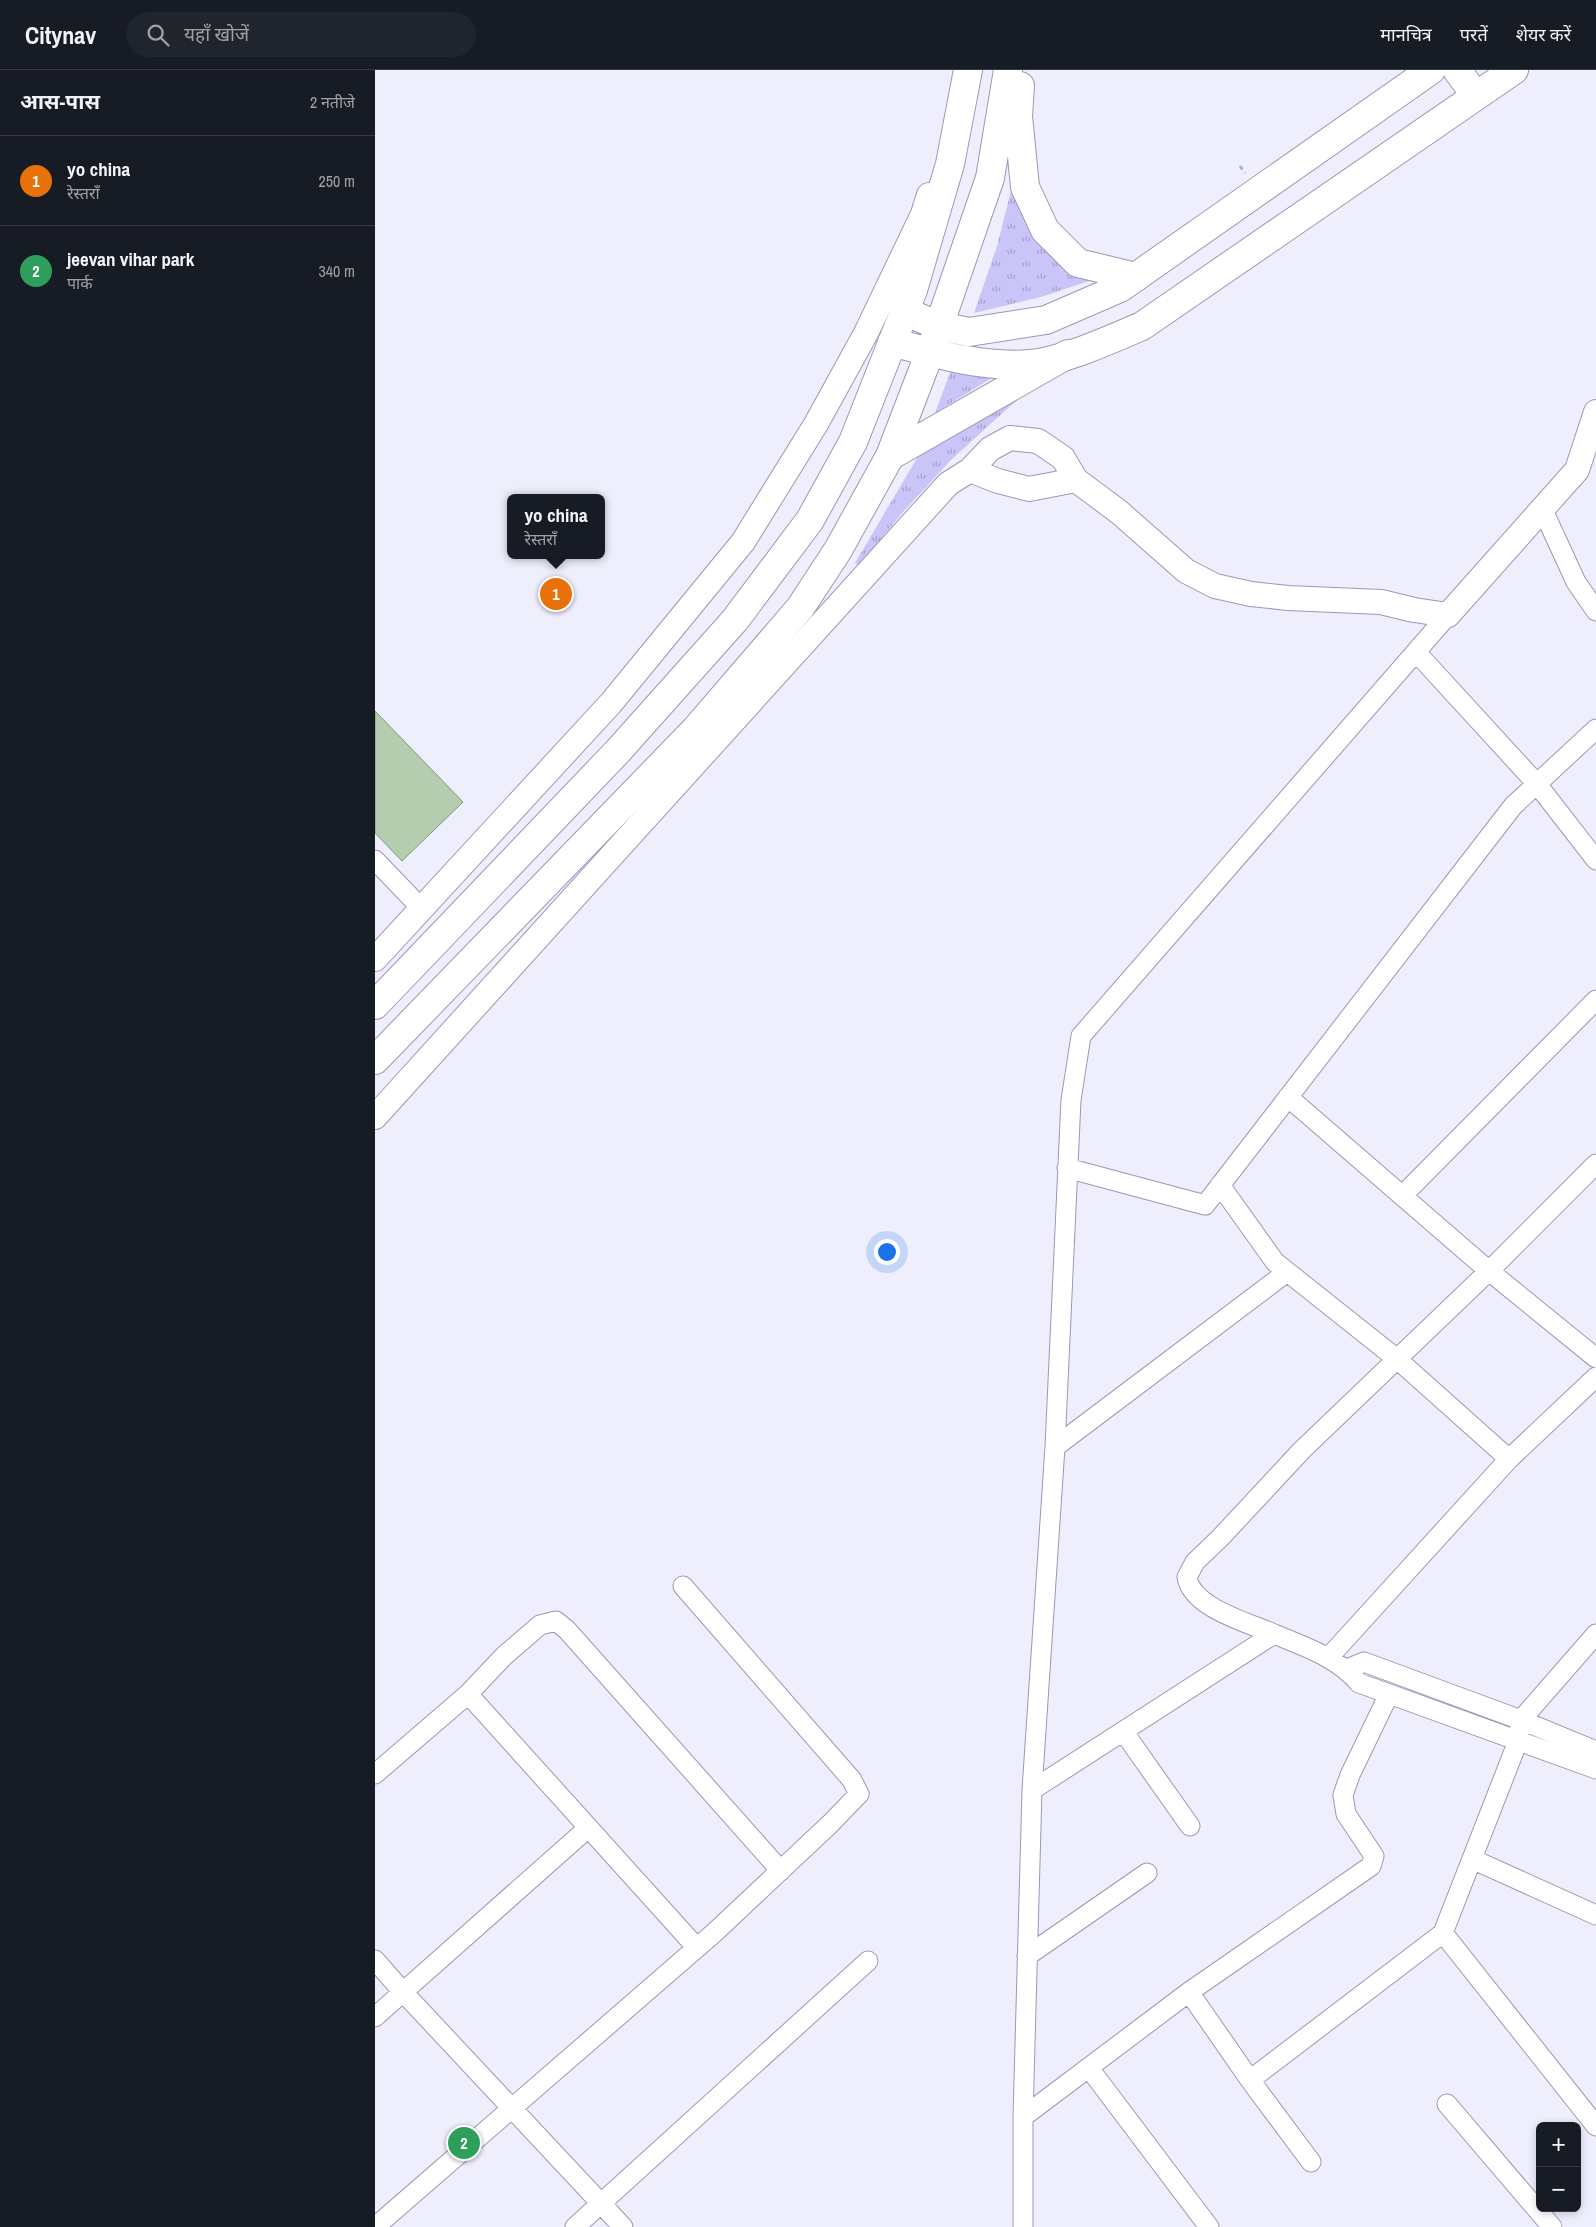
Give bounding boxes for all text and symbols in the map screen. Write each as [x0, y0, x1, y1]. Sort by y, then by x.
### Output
search box [126, 12, 476, 57]
text: Citynav [25, 19, 96, 51]
icon: search [144, 21, 172, 49]
text: यहाँ खोजें [184, 21, 249, 47]
text: मानचित्र [1380, 22, 1432, 47]
text: परतें [1460, 22, 1488, 47]
text: शेयर करें [1516, 22, 1571, 47]
text: आस-पास [20, 87, 100, 116]
text: 2 नतीजे [310, 91, 355, 113]
text: yo china [67, 156, 130, 182]
text: 1 [32, 170, 40, 192]
text: 250 m [319, 170, 355, 192]
text: रेस्तराँ [67, 182, 100, 204]
text: jeevan vihar park [67, 246, 194, 272]
text: 2 [32, 260, 40, 282]
text: 340 m [319, 260, 355, 282]
text: पार्क [67, 272, 93, 294]
popup [507, 494, 605, 559]
text: yo china [524, 502, 588, 528]
text: रेस्तराँ [524, 528, 557, 550]
pin: 1 [540, 575, 572, 613]
your location [874, 1239, 900, 1265]
map controls [1536, 2122, 1581, 2212]
button: + [1536, 2122, 1581, 2167]
pin: 2 [448, 2124, 480, 2162]
button: − [1536, 2167, 1581, 2212]

